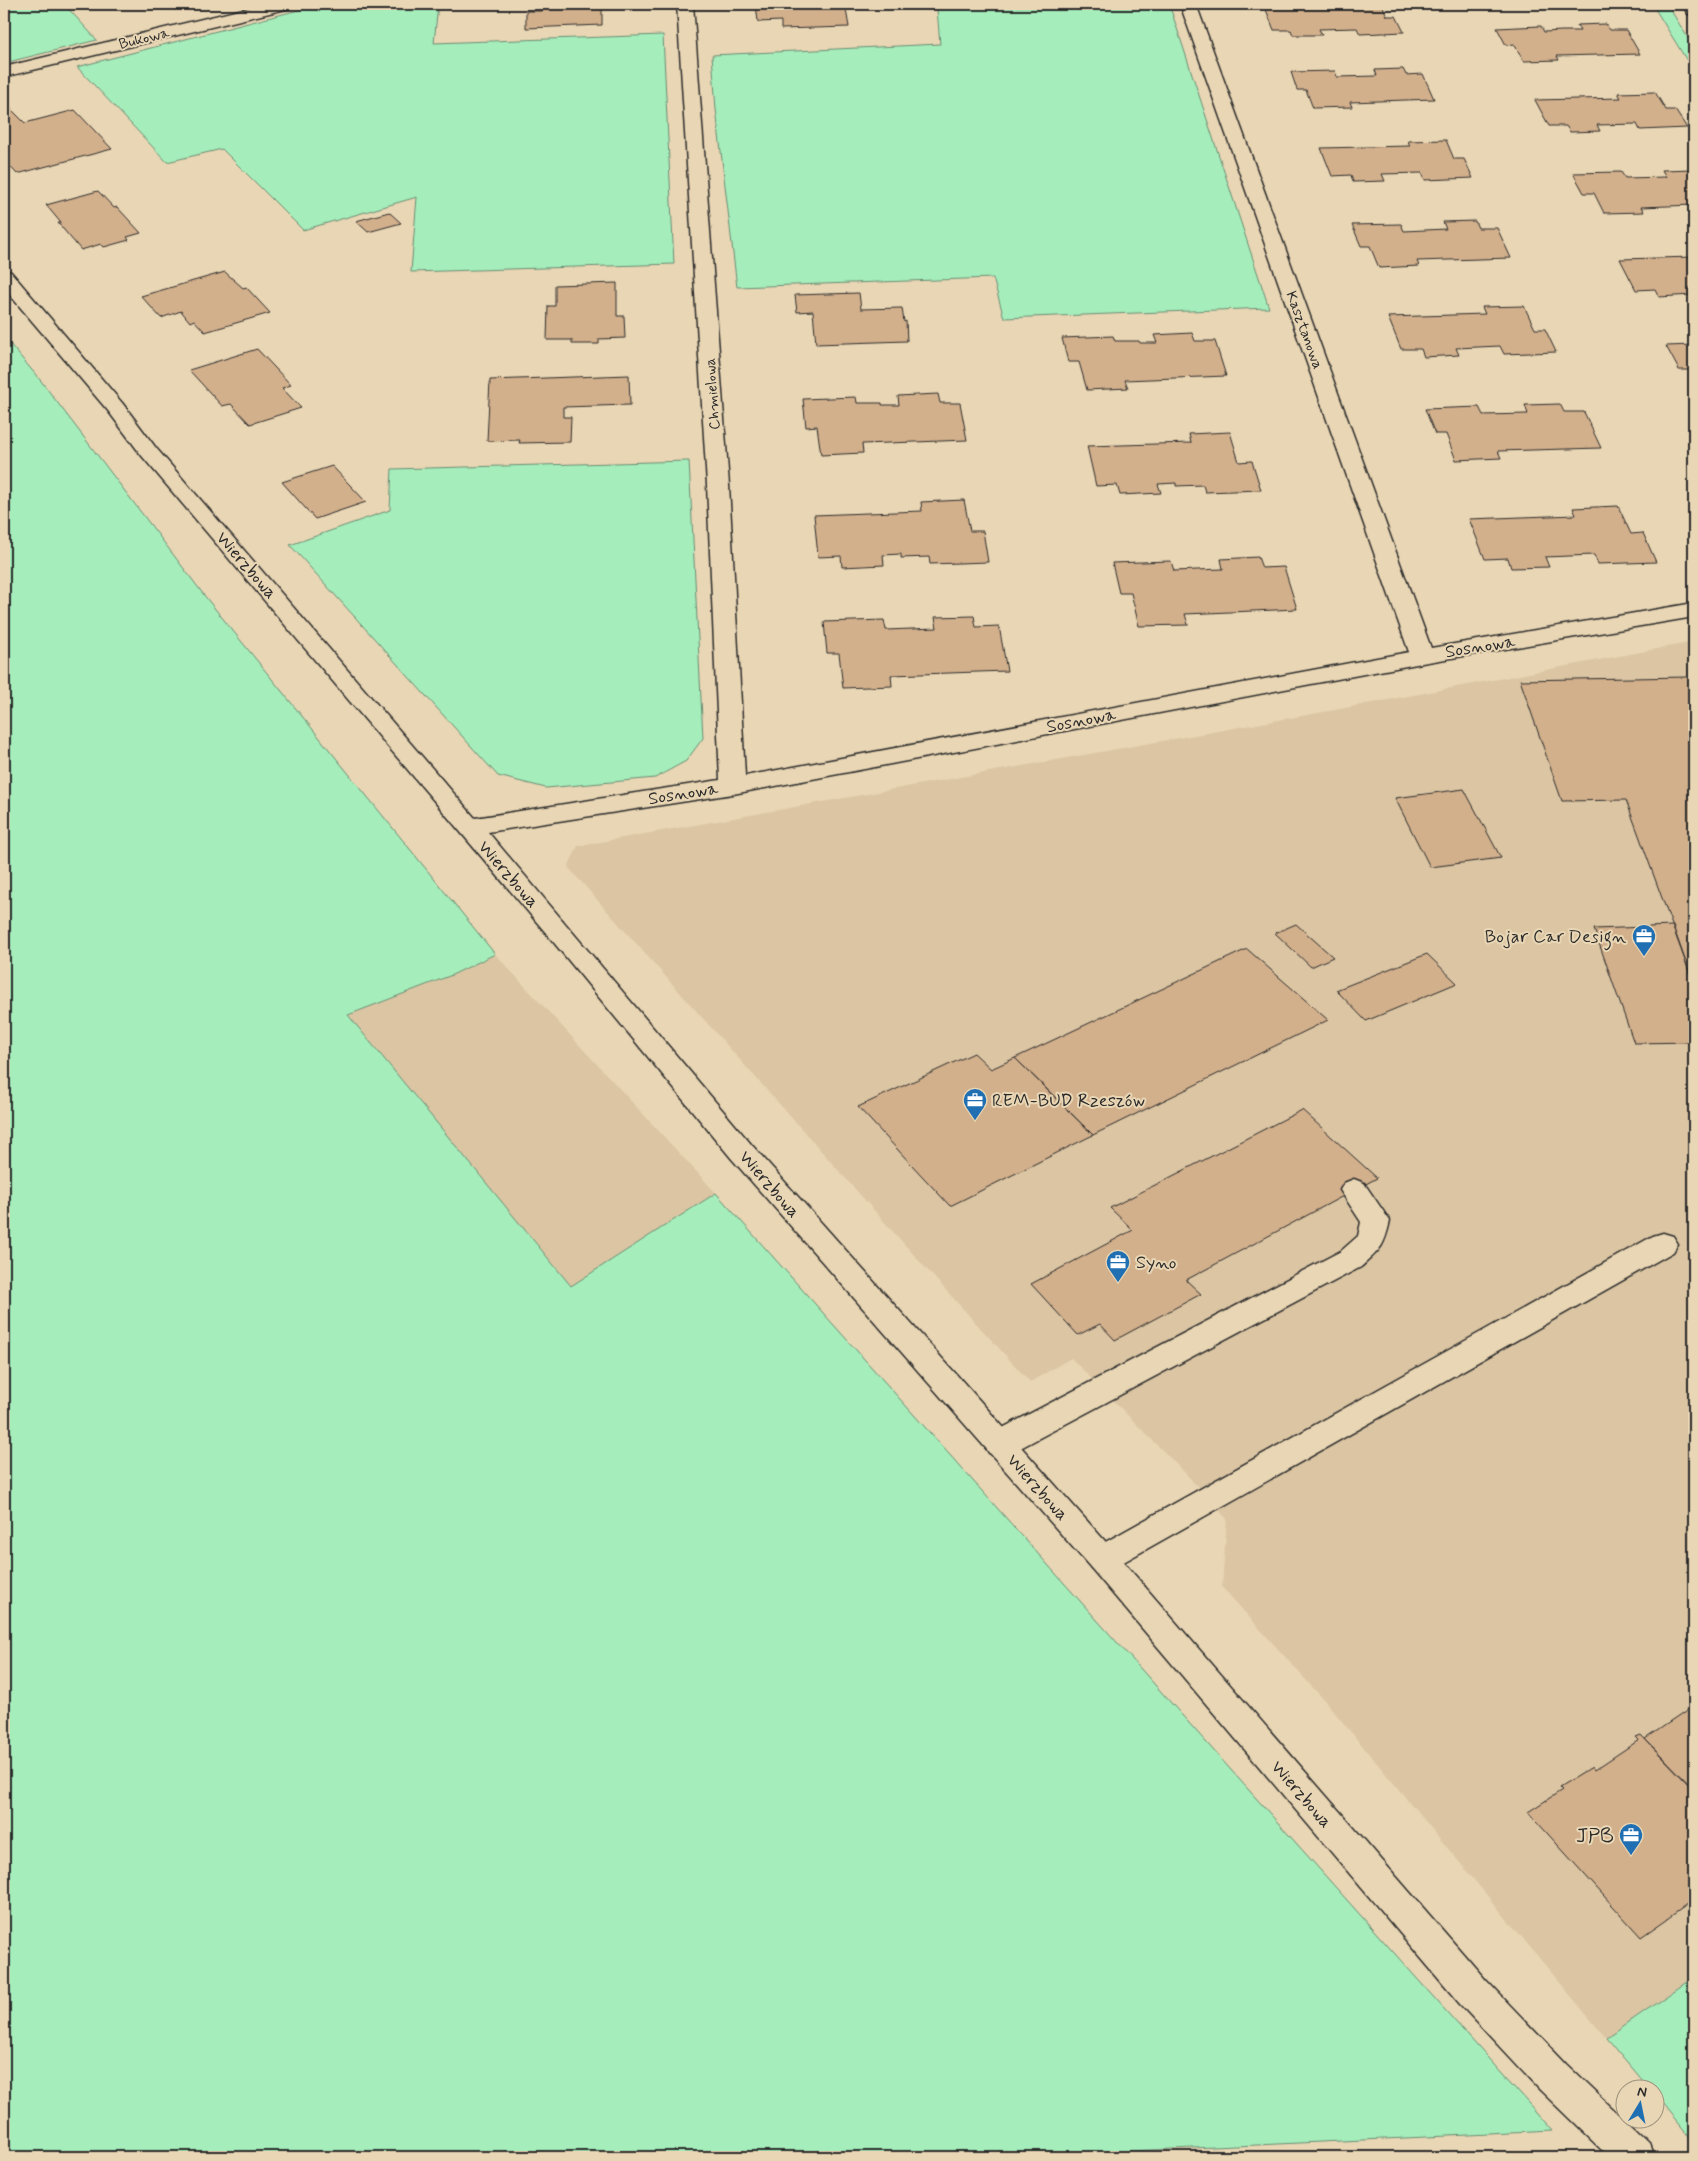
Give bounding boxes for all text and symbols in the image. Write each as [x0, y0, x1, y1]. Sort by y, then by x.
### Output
street label: Bukowa [117, 23, 173, 55]
street label: Kasztanowa [1281, 289, 1328, 372]
street label: Chmielowa [700, 357, 725, 431]
street label: Wierzbowa [210, 527, 282, 604]
street label: Sosnowa [1444, 630, 1517, 664]
street label: Sosnowa [1044, 702, 1118, 739]
street label: Sosnowa [647, 777, 720, 811]
street label: Wierzbowa [472, 836, 544, 913]
office icon: Bojar Car Design [1631, 923, 1657, 957]
place label: Bojar Car Design [1485, 925, 1626, 951]
office icon: REM-BUD Rzeszów [962, 1087, 988, 1121]
place label: REM-BUD Rzeszów [992, 1089, 1145, 1113]
street label: Wierzbowa [733, 1146, 805, 1223]
office icon: Syno [1105, 1249, 1131, 1283]
place label: Syno [1136, 1251, 1176, 1275]
street label: Wierzbowa [1001, 1449, 1074, 1526]
street label: Wierzbowa [1265, 1756, 1337, 1833]
place label: JPB [1576, 1822, 1614, 1850]
office icon: JPB [1618, 1822, 1644, 1856]
north arrow [1616, 2078, 1666, 2128]
text: N [1636, 2083, 1648, 2102]

